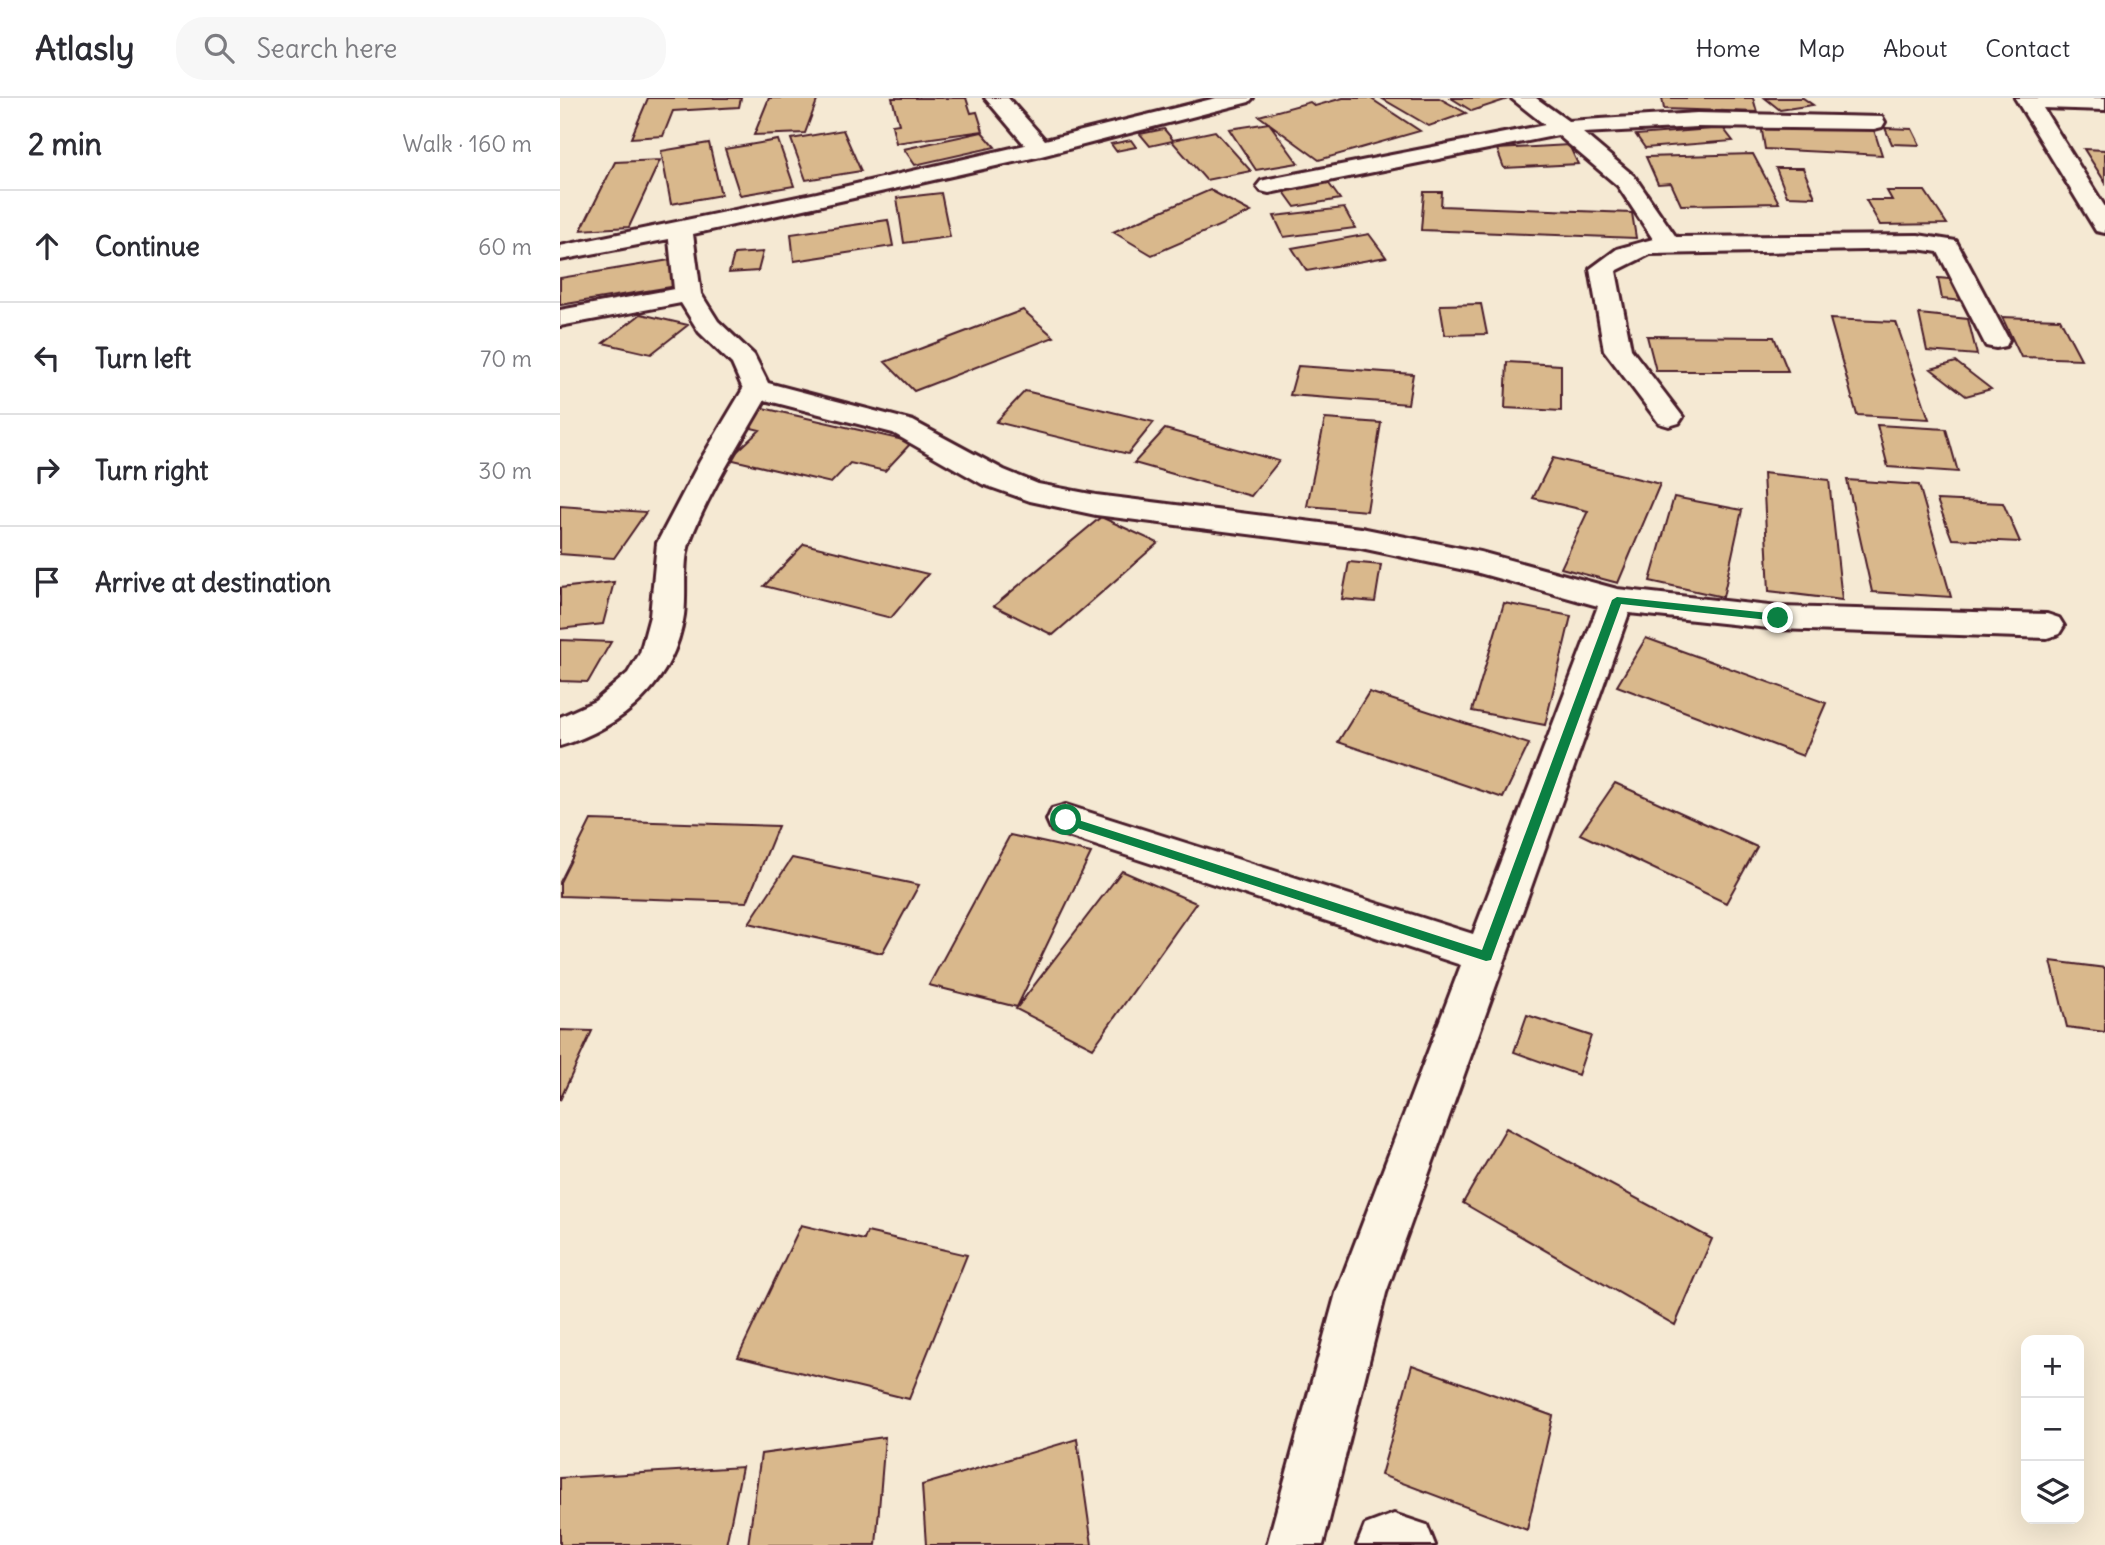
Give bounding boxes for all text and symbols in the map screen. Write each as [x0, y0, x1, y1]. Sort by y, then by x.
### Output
search box [176, 17, 666, 80]
text: Atlasly [35, 27, 134, 69]
icon: search [200, 29, 238, 67]
text: Search here [256, 32, 397, 65]
text: Home [1696, 33, 1760, 63]
text: Map [1798, 33, 1845, 63]
text: About [1883, 33, 1947, 63]
text: Contact [1985, 33, 2070, 63]
text: 2 min [28, 125, 102, 163]
text: Walk · 160 m [403, 129, 532, 158]
icon: ahead [28, 227, 66, 265]
text: Continue [95, 230, 200, 263]
text: 60 m [478, 232, 532, 261]
icon: left [28, 339, 66, 377]
text: Turn left [95, 342, 191, 375]
text: 70 m [480, 344, 532, 373]
icon: right [28, 451, 66, 489]
text: Turn right [95, 454, 208, 487]
text: 30 m [478, 456, 532, 485]
icon: arrive [28, 563, 66, 601]
text: Arrive at destination [95, 566, 331, 599]
route end [1762, 602, 1793, 633]
route start [1050, 804, 1081, 835]
map controls [2021, 1335, 2084, 1524]
button: + [2021, 1335, 2084, 1398]
button: − [2021, 1398, 2084, 1461]
button: layers [2021, 1461, 2084, 1524]

